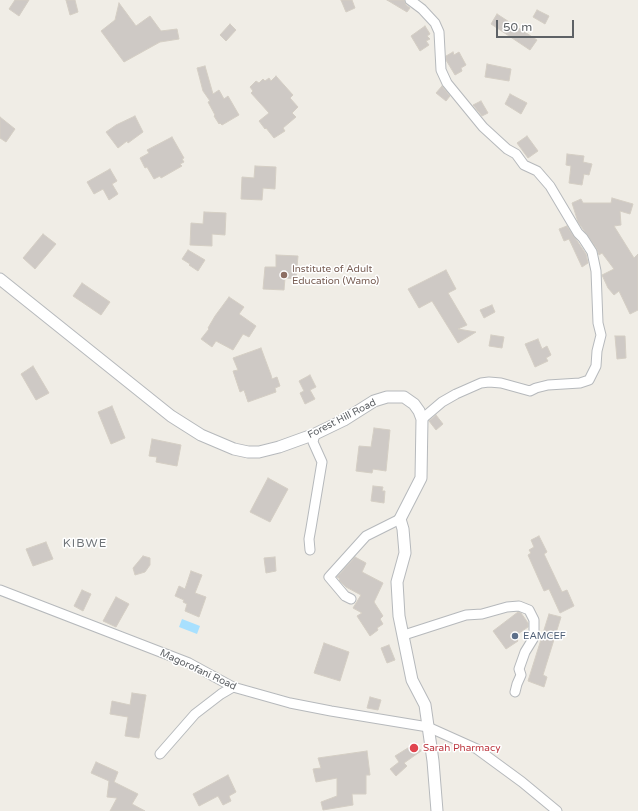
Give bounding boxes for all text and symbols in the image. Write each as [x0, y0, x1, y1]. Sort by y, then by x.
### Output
scale bar [498, 12, 576, 38]
text: 50 m [503, 20, 532, 34]
place label: Institute of Adult Education (Wamo) [292, 263, 379, 286]
marker: Institute of Adult Education (Wamo) [279, 270, 289, 280]
street label: Forest Hill Road [306, 397, 378, 441]
district label: KIBWE [63, 537, 107, 551]
place label: EAMCEF [523, 630, 566, 642]
marker: EAMCEF [510, 631, 520, 641]
street label: Magorofani Road [158, 647, 238, 693]
marker: Sarah Pharmacy [408, 742, 420, 754]
place label: Sarah Pharmacy [423, 742, 501, 754]

